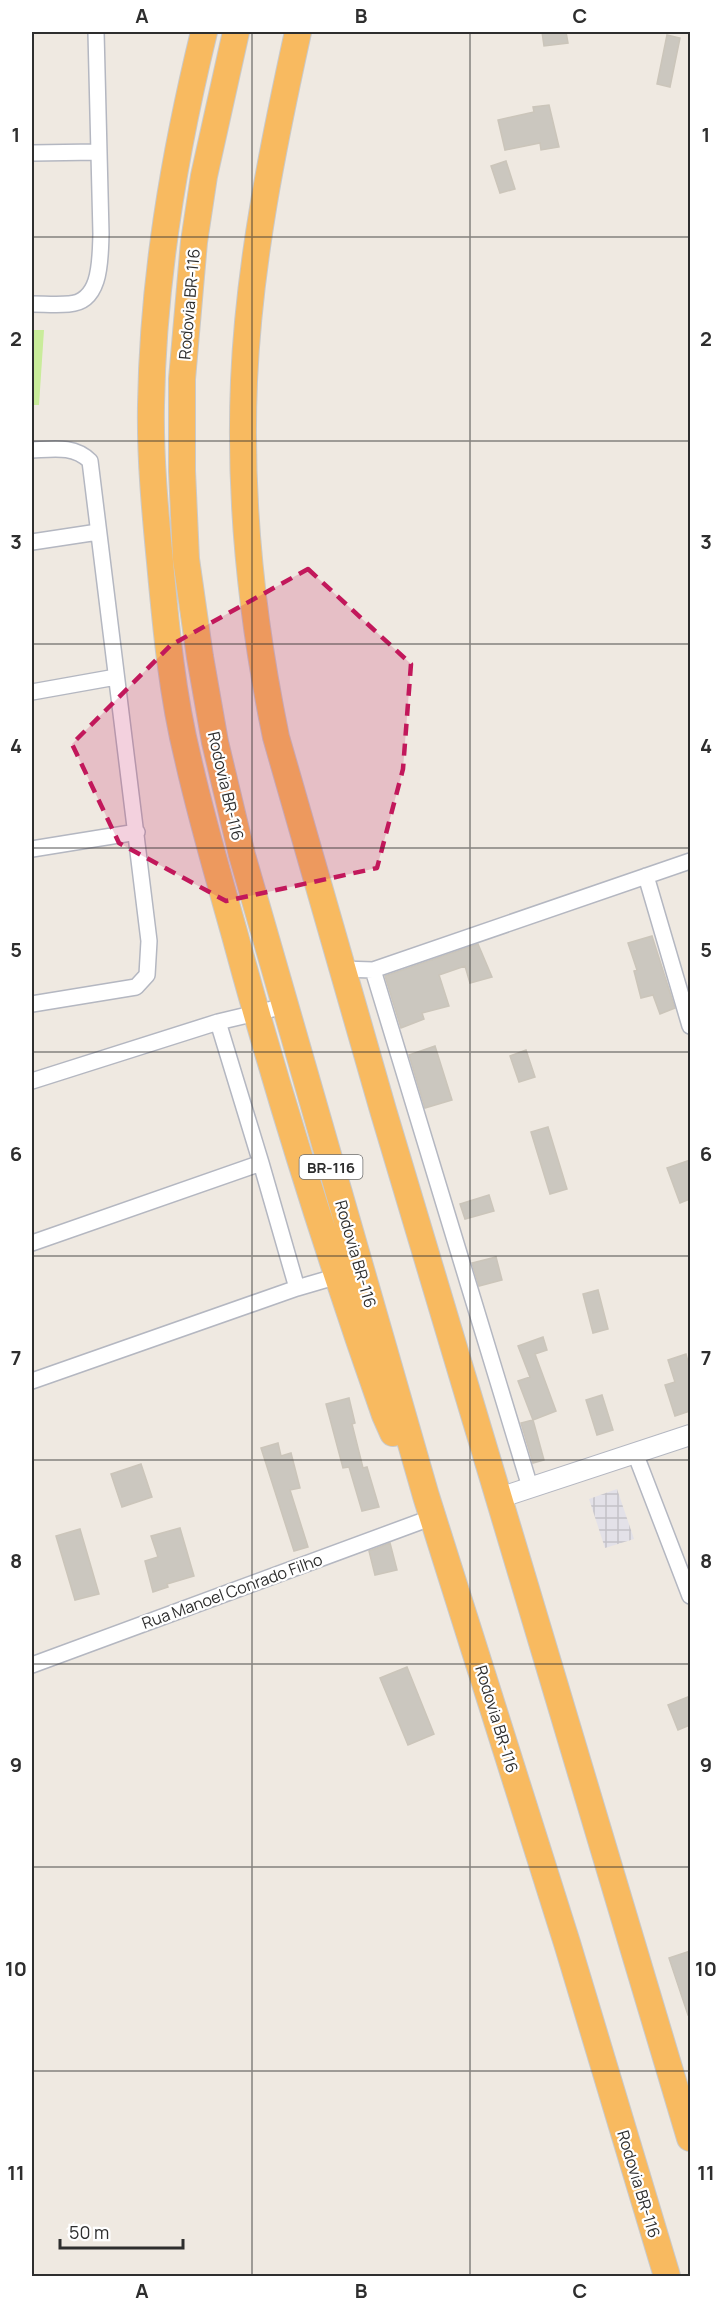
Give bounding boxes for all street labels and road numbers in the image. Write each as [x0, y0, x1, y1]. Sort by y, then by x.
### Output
street label: Rodovia BR-116 [173, 248, 205, 360]
street label: Rodovia BR-116 [203, 729, 249, 843]
road number: BR-116 [300, 1155, 362, 1179]
street label: Rodovia BR-116 [330, 1198, 382, 1310]
street label: Rua Manoel Conrado Filho [139, 1548, 325, 1634]
street label: Rodovia BR-116 [470, 1663, 524, 1775]
street label: Rodovia BR-116 [612, 2128, 666, 2240]

